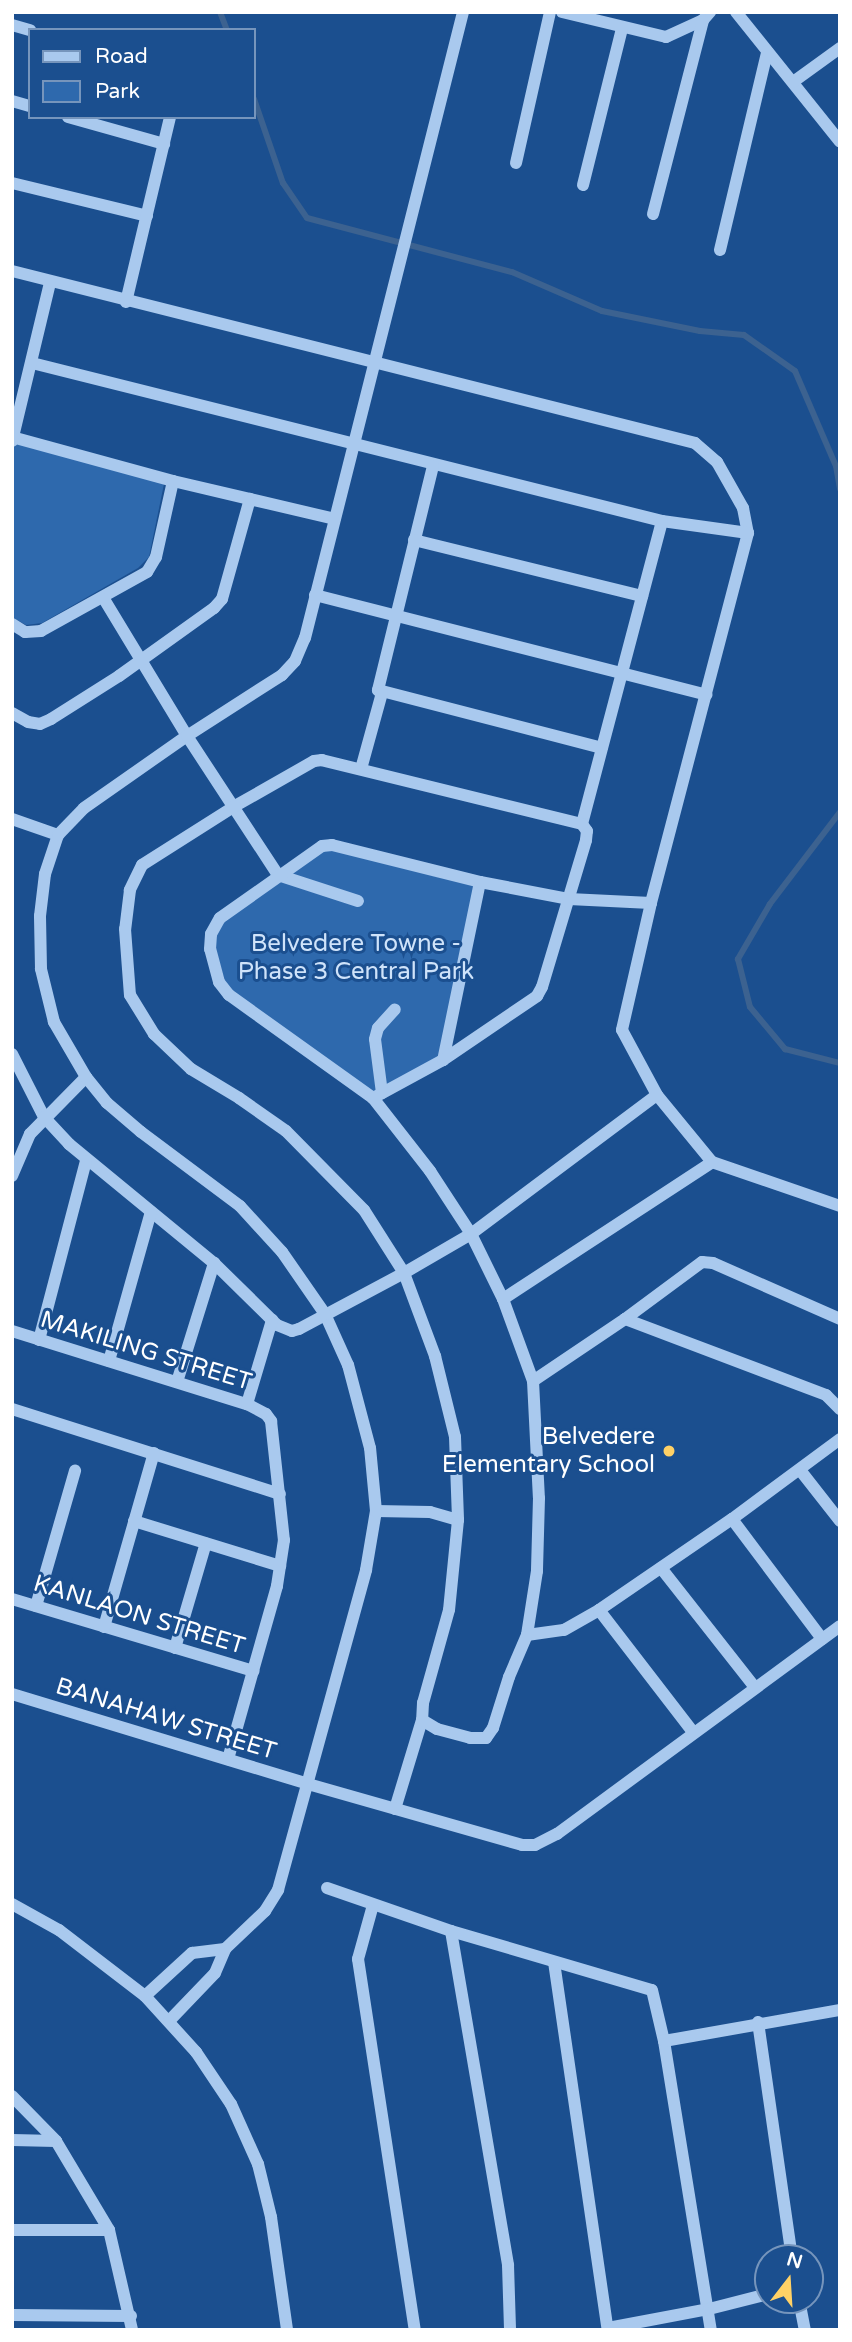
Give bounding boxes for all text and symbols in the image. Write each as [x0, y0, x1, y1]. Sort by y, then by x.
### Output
legend [28, 28, 256, 119]
text: Road [95, 44, 148, 69]
text: Park [95, 79, 140, 104]
park label: Belvedere Towne - Phase 3 Central Park [238, 930, 474, 986]
street label: MAKILING STREET [37, 1305, 255, 1397]
place label: Belvedere Elementary School [442, 1423, 655, 1479]
marker: Belvedere Elementary School [661, 1443, 677, 1459]
street label: KANLAON STREET [30, 1569, 248, 1661]
street label: BANAHAW STREET [52, 1672, 280, 1766]
north arrow [754, 2244, 824, 2314]
text: N [784, 2248, 805, 2274]

